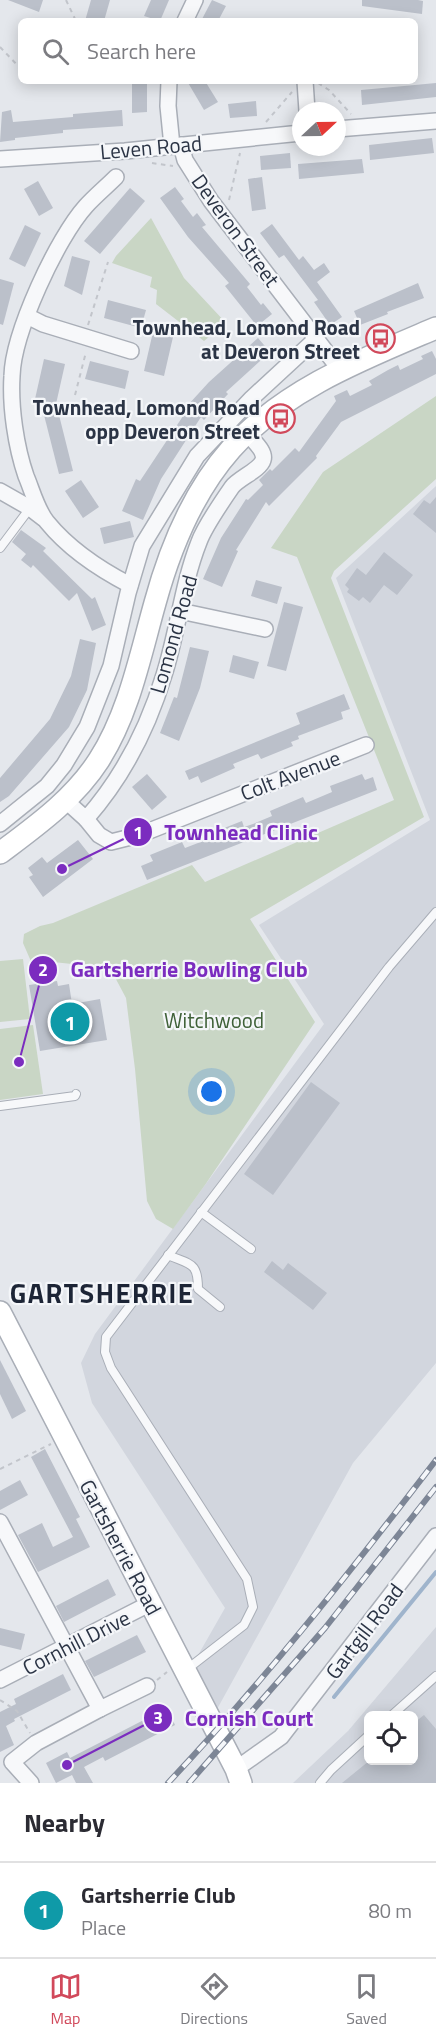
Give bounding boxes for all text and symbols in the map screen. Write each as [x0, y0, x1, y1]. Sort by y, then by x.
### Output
search box [18, 18, 418, 84]
text: Search here [87, 34, 196, 68]
icon: search [39, 35, 72, 68]
north arrow [292, 102, 346, 156]
street label: Leven Road [99, 127, 203, 167]
street label: Deveron Street [184, 167, 288, 294]
place label: Townhead, Lomond Road at Deveron Street [133, 311, 360, 367]
bus stop icon: Townhead, Lomond Road at Deveron Street [365, 323, 397, 355]
place label: Townhead, Lomond Road opp Deveron Street [33, 391, 260, 447]
bus stop icon: Townhead, Lomond Road opp Deveron Street [265, 403, 297, 435]
street label: Lomond Road [141, 571, 205, 697]
street label: Colt Avenue [235, 741, 345, 809]
callout: Townhead Clinic [123, 812, 330, 852]
text: Townhead Clinic [164, 815, 318, 849]
text: 1 [133, 819, 143, 846]
callout: Gartsherrie Bowling Club [28, 950, 319, 990]
text: Gartsherrie Bowling Club [70, 952, 308, 986]
text: 2 [38, 956, 48, 983]
pin: 1 [50, 1000, 90, 1044]
park label: Witchwood [164, 1004, 264, 1036]
your location [197, 1077, 226, 1106]
district label: GARTSHERRIE [10, 1272, 194, 1313]
street label: Gartsherrie Road [72, 1473, 170, 1621]
street label: Gartgill Road [317, 1576, 411, 1686]
street label: Cornhill Drive [17, 1601, 135, 1683]
callout: Cornish Court [143, 1698, 326, 1738]
text: Cornish Court [185, 1701, 313, 1735]
text: 3 [153, 1704, 163, 1731]
map controls [364, 1711, 418, 1765]
button: locate [364, 1711, 418, 1765]
text: Nearby [24, 1803, 105, 1842]
text: Gartsherrie Club [81, 1878, 236, 1912]
text: 1 [38, 1895, 49, 1926]
text: 80 m [368, 1895, 412, 1926]
text: Place [81, 1912, 126, 1943]
tab: Map [49, 1970, 82, 2030]
tab: Directions [180, 1970, 248, 2030]
tab: Saved [346, 1970, 387, 2030]

